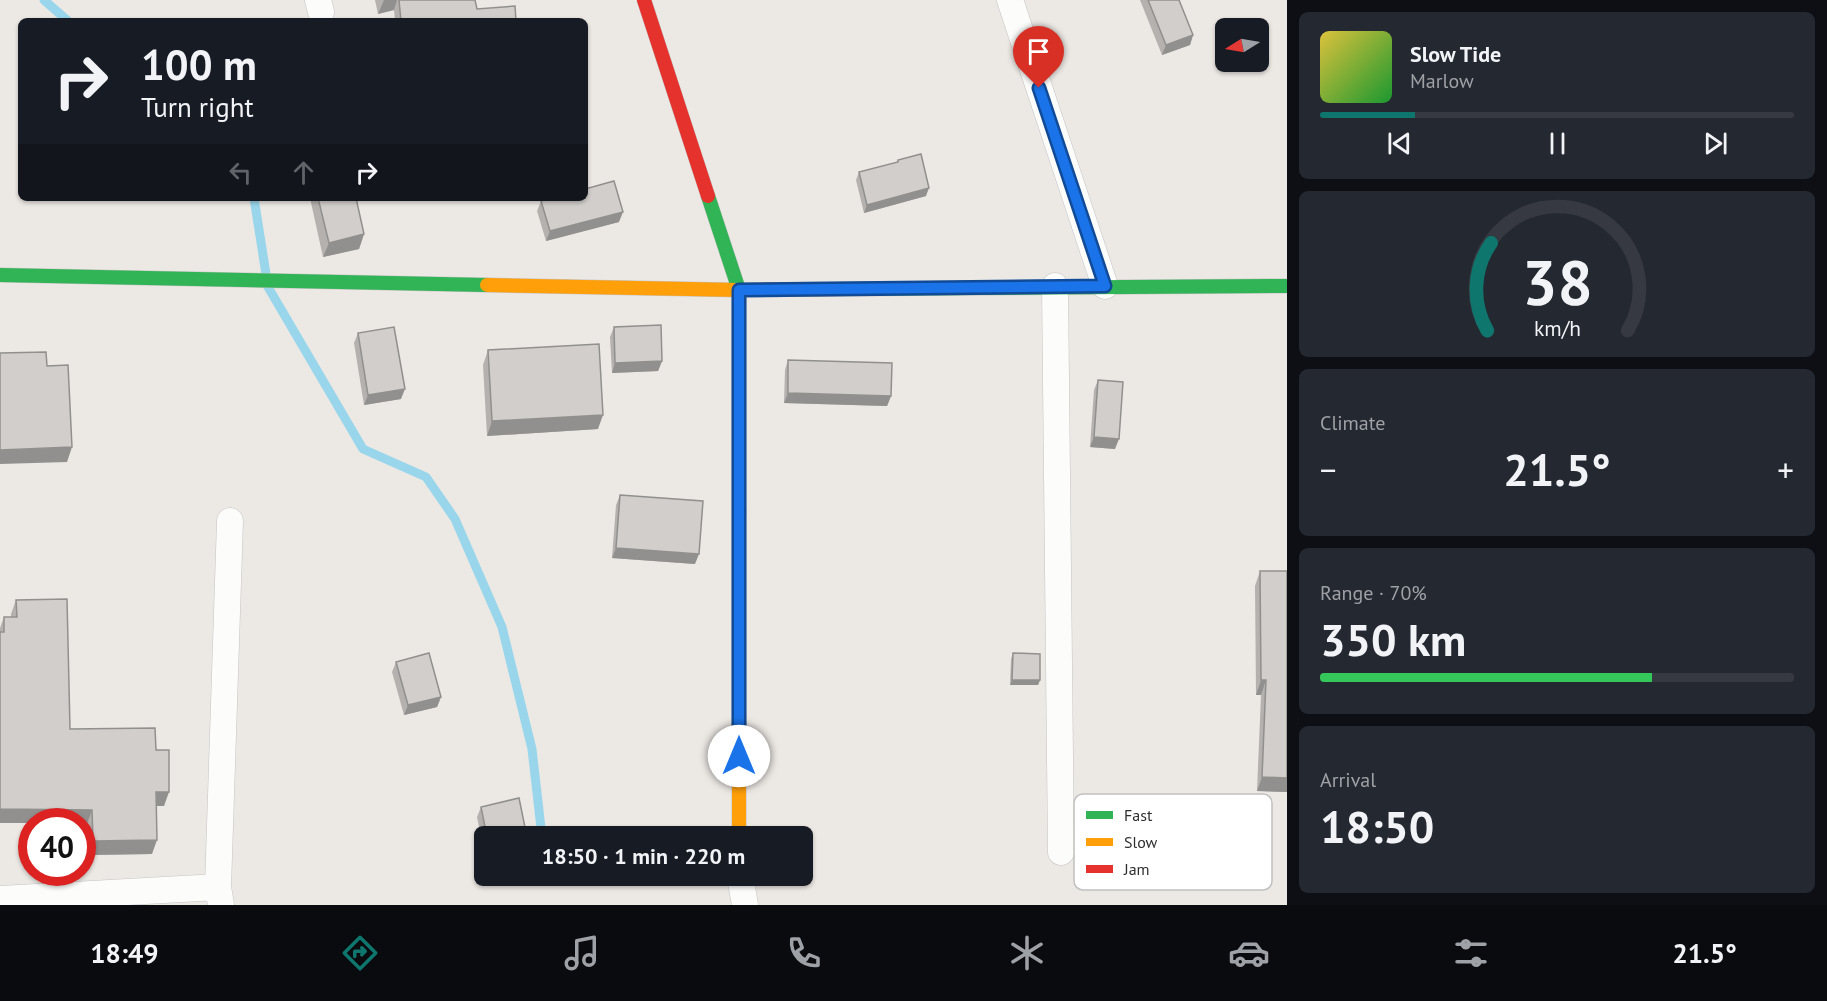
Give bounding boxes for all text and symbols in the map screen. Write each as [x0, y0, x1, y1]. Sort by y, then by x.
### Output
north arrow [1215, 18, 1269, 72]
map controls [1215, 18, 1269, 72]
pin [1013, 26, 1064, 88]
icon: arrive [1022, 35, 1055, 68]
text: 100 m [141, 37, 257, 92]
text: Slow Tide [1410, 40, 1501, 68]
icon: right [42, 42, 120, 120]
text: Marlow [1410, 68, 1474, 94]
text: Turn right [141, 90, 254, 124]
icon: previous [1383, 127, 1416, 160]
icon: pause [1541, 127, 1574, 160]
icon: next [1699, 127, 1732, 160]
icon: left [224, 156, 257, 189]
icon: ahead [287, 156, 320, 189]
icon: right [350, 156, 383, 189]
text: 38 [1522, 241, 1592, 322]
text: km/h [1533, 314, 1580, 342]
text: Climate [1320, 410, 1386, 436]
text: 21.5° [1503, 440, 1611, 498]
text: − [1320, 448, 1337, 491]
text: + [1777, 448, 1794, 491]
text: Range · 70% [1320, 580, 1427, 606]
text: 350 km [1320, 610, 1466, 668]
position arrow [707, 724, 771, 788]
text: Arrival [1320, 767, 1376, 793]
legend [1074, 794, 1272, 890]
text: 18:50 [1320, 797, 1434, 855]
text: Fast [1124, 805, 1153, 825]
speed limit sign: 40 [18, 808, 96, 886]
text: Slow [1124, 832, 1158, 852]
text: 18:50 · 1 min · 220 m [542, 842, 745, 870]
text: Jam [1123, 859, 1150, 879]
icon: directions [339, 932, 381, 974]
icon: music [561, 932, 603, 974]
icon: phone [783, 932, 825, 974]
icon: climate [1006, 932, 1048, 974]
icon: car [1228, 932, 1270, 974]
icon: filters [1450, 932, 1492, 974]
text: 18:49 [90, 936, 159, 970]
text: 21.5° [1672, 936, 1737, 970]

